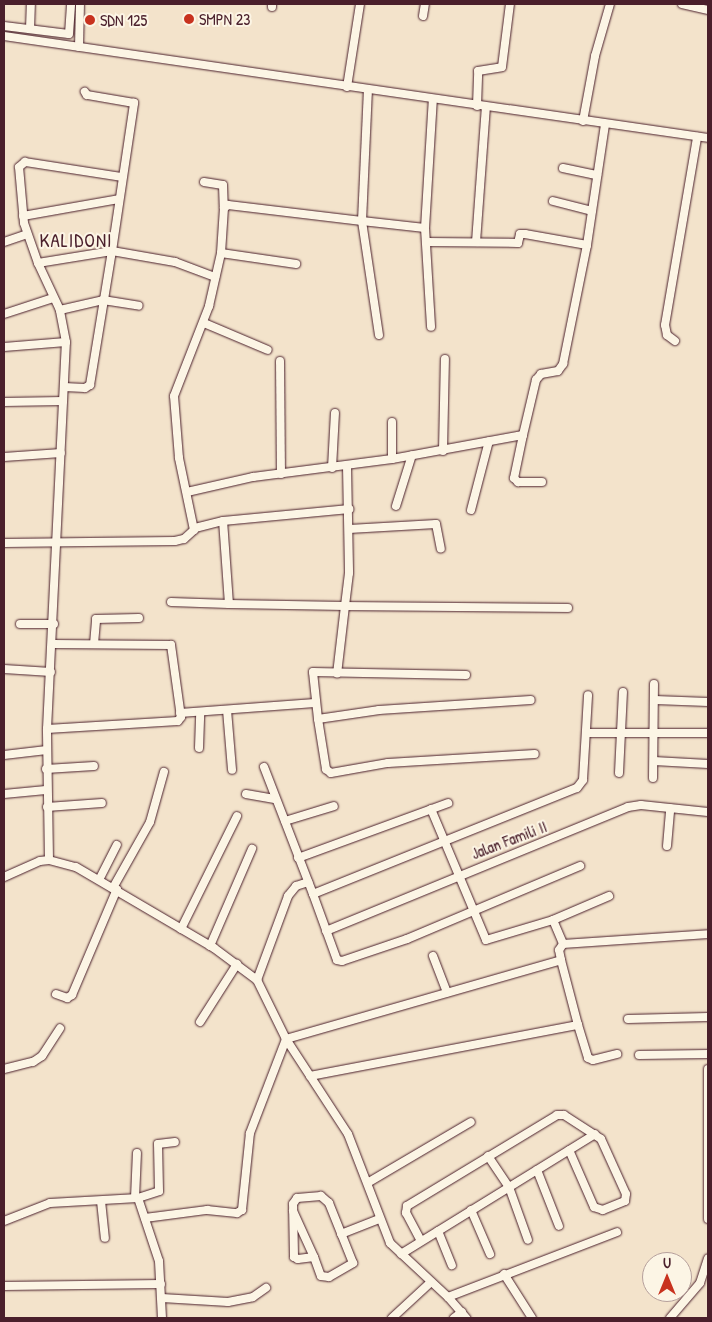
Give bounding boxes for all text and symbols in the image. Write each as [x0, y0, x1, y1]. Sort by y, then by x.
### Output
place label: SMPN 23 [199, 9, 250, 29]
place label: SDN 125 [100, 10, 147, 30]
marker: SMPN 23 [183, 13, 195, 25]
marker: SDN 125 [84, 14, 96, 26]
district label: KALIDONI [39, 230, 113, 252]
street label: Jalan Famili II [468, 817, 550, 863]
north arrow [642, 1252, 692, 1302]
text: U [663, 1253, 671, 1272]

